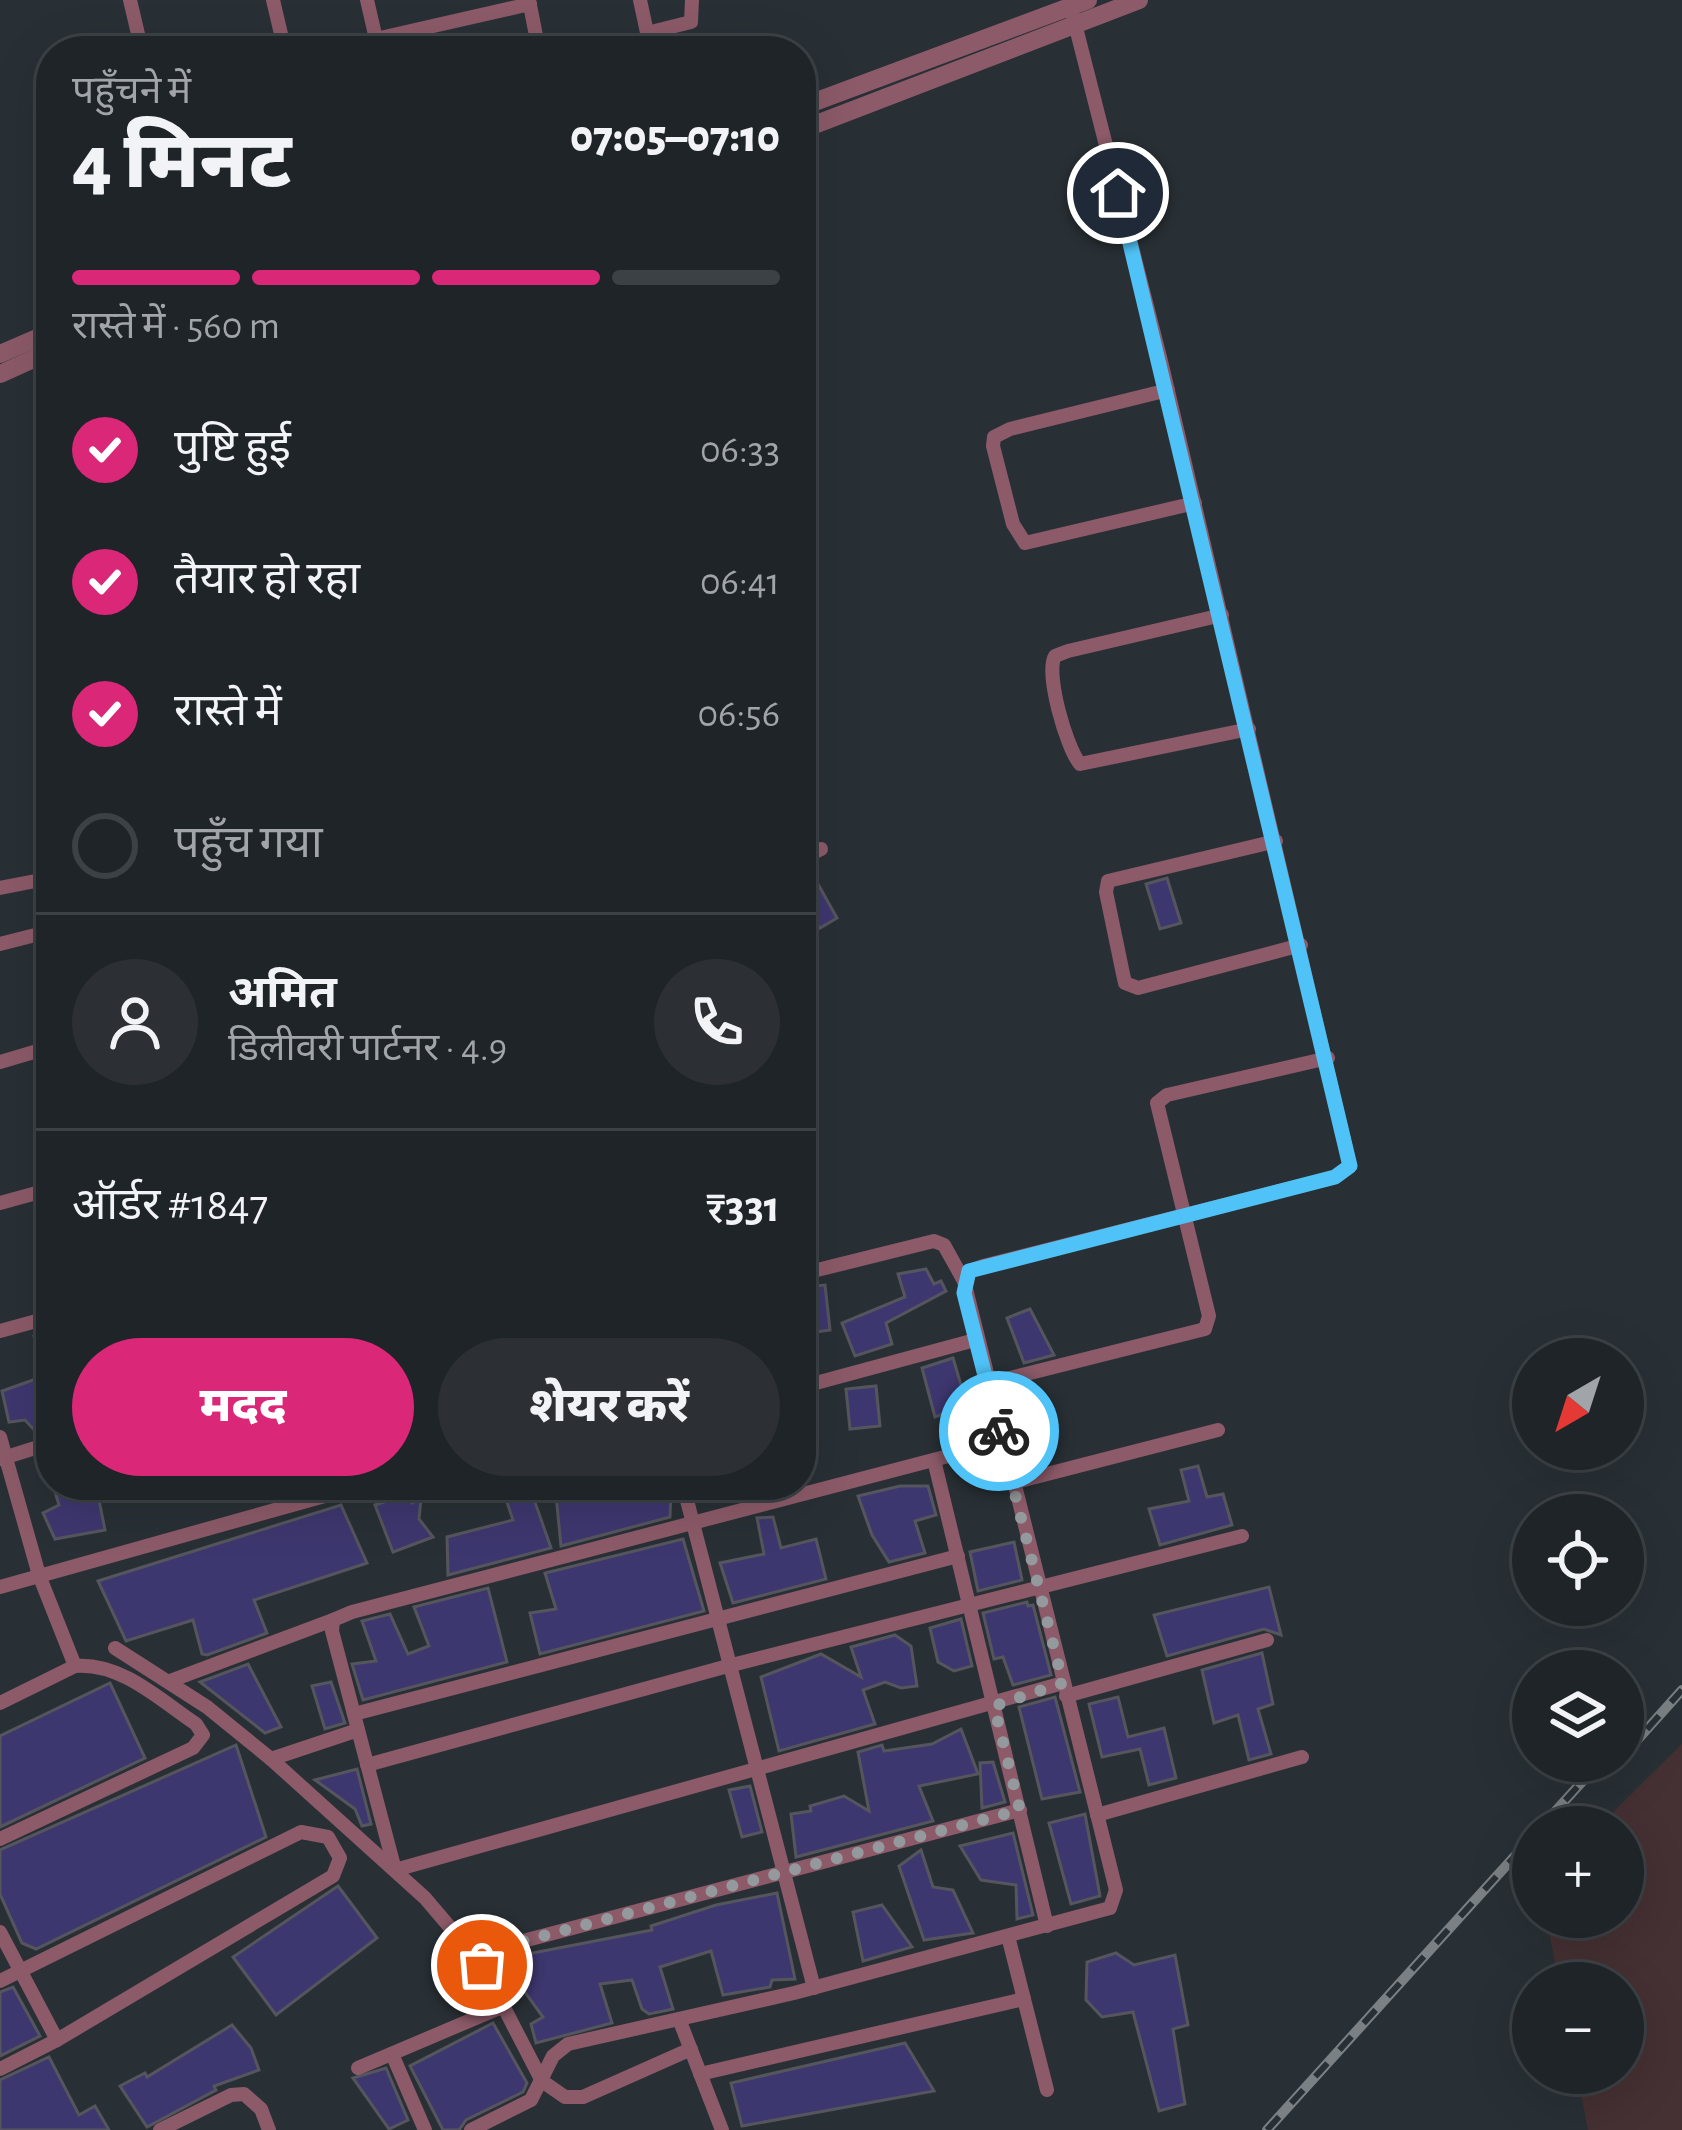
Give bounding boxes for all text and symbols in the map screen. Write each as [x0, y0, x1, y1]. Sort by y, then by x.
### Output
text: पहुँचने में [72, 72, 191, 111]
text: 07:05–07:10 [570, 115, 780, 160]
text: 4 मिनट [72, 125, 291, 203]
pin [1067, 142, 1169, 244]
icon: home [1085, 160, 1151, 226]
text: रास्ते में · 560 m [72, 307, 280, 346]
icon: check [72, 417, 138, 483]
text: पुष्टि हुई [174, 425, 291, 470]
text: 06:33 [700, 431, 780, 470]
icon: check [72, 549, 138, 615]
text: तैयार हो रहा [174, 557, 360, 602]
text: 06:41 [700, 563, 780, 602]
icon: check [72, 681, 138, 747]
text: रास्ते में [174, 689, 282, 734]
text: 06:56 [698, 695, 780, 734]
text: पहुँच गया [174, 821, 323, 866]
button: person [72, 959, 198, 1085]
button: phone [654, 959, 780, 1085]
text: अमित [228, 971, 337, 1016]
text: डिलीवरी पार्टनर · 4.9 [228, 1029, 507, 1068]
text: ऑर्डर #1847 [72, 1183, 268, 1228]
text: ₹331 [706, 1185, 780, 1230]
button: मदद [72, 1338, 414, 1476]
button: शेयर करें [438, 1338, 780, 1476]
north arrow [1512, 1338, 1644, 1470]
map controls [1512, 1338, 1644, 2094]
courier [939, 1371, 1059, 1491]
icon: bike [966, 1398, 1032, 1464]
button: locate [1512, 1494, 1644, 1626]
button: layers [1512, 1650, 1644, 1782]
button: + [1512, 1806, 1644, 1938]
pin [431, 1914, 533, 2016]
icon: bag [449, 1932, 515, 1998]
button: − [1512, 1962, 1644, 2094]

